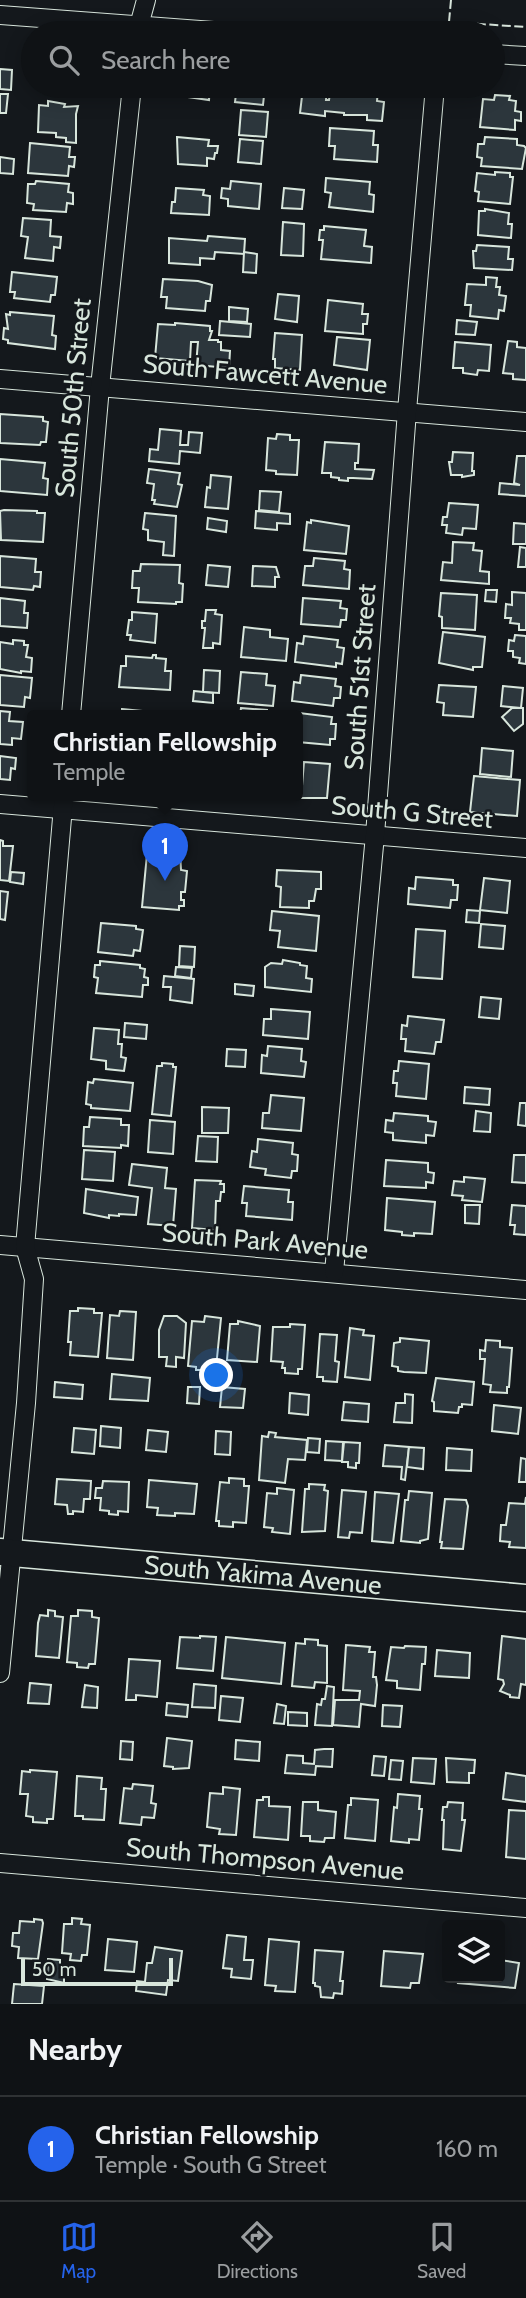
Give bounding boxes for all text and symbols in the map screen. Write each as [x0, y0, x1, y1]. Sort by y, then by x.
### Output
search box [21, 21, 505, 98]
icon: search [45, 41, 83, 79]
text: Search here [101, 44, 230, 76]
street label: South 50th Street [48, 297, 98, 499]
street label: South Fawcett Avenue [141, 347, 389, 401]
street label: South 51st Street [338, 583, 382, 771]
popup [27, 710, 303, 801]
text: Christian Fellowship [53, 726, 277, 758]
text: Temple [53, 758, 125, 786]
street label: South G Street [330, 789, 494, 835]
pin: 1 [142, 823, 188, 881]
street label: South Park Avenue [161, 1216, 369, 1266]
your location [199, 1358, 233, 1392]
street label: South Yakima Avenue [143, 1549, 383, 1601]
street label: South Thompson Avenue [125, 1831, 405, 1887]
map controls [442, 1920, 505, 1983]
button: layers [442, 1920, 505, 1983]
scale bar [21, 1955, 173, 1987]
text: 50 m [32, 1958, 76, 1981]
text: Nearby [28, 2031, 122, 2068]
text: Christian Fellowship [95, 2119, 319, 2151]
text: 1 [47, 2135, 55, 2163]
text: 160 m [436, 2135, 498, 2163]
text: Temple · South G Street [95, 2151, 326, 2179]
tab: Map [60, 2218, 98, 2283]
tab: Directions [217, 2218, 298, 2283]
tab: Saved [417, 2218, 466, 2283]

